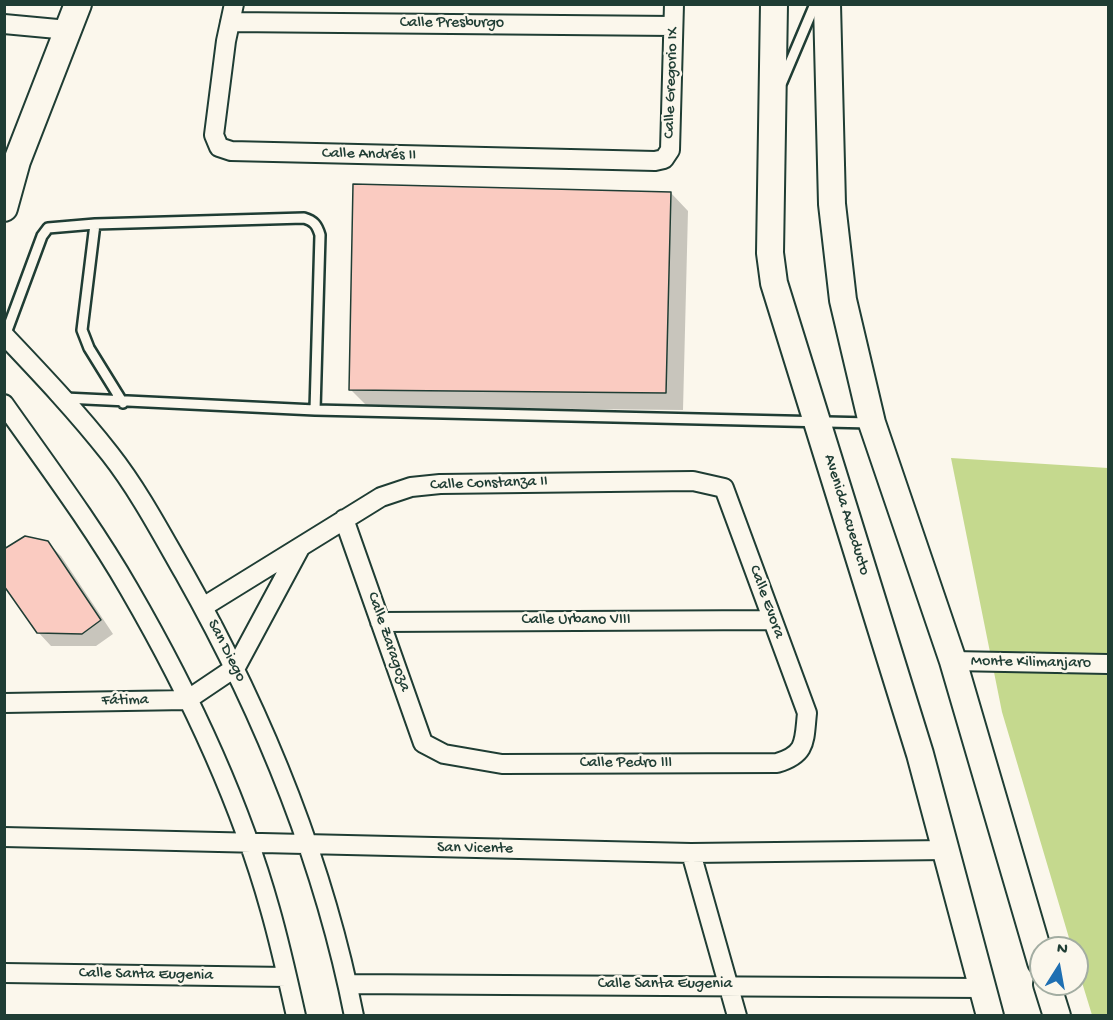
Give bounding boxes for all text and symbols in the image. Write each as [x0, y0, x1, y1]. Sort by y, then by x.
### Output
street label: Calle Presburgo [400, 14, 504, 34]
street label: Calle Gregorio IX [660, 27, 684, 139]
street label: Calle Andrés II [322, 145, 416, 165]
street label: Avenida Acueducto [818, 452, 874, 578]
street label: Calle Constanza II [430, 472, 548, 496]
street label: Calle Evora [744, 563, 788, 641]
street label: Calle Zaragoza [362, 590, 414, 694]
street label: Calle Urbano VIII [522, 611, 630, 631]
street label: San Diego [202, 617, 250, 685]
street label: Monte Kilimanjaro [971, 652, 1091, 674]
street label: Fátima [101, 691, 149, 711]
street label: Calle Pedro III [580, 754, 672, 774]
street label: San Vicente [437, 839, 513, 859]
north arrow [1029, 936, 1089, 996]
text: N [1055, 939, 1069, 960]
street label: Calle Santa Eugenia [79, 964, 213, 986]
street label: Calle Santa Eugenia [598, 975, 732, 995]

